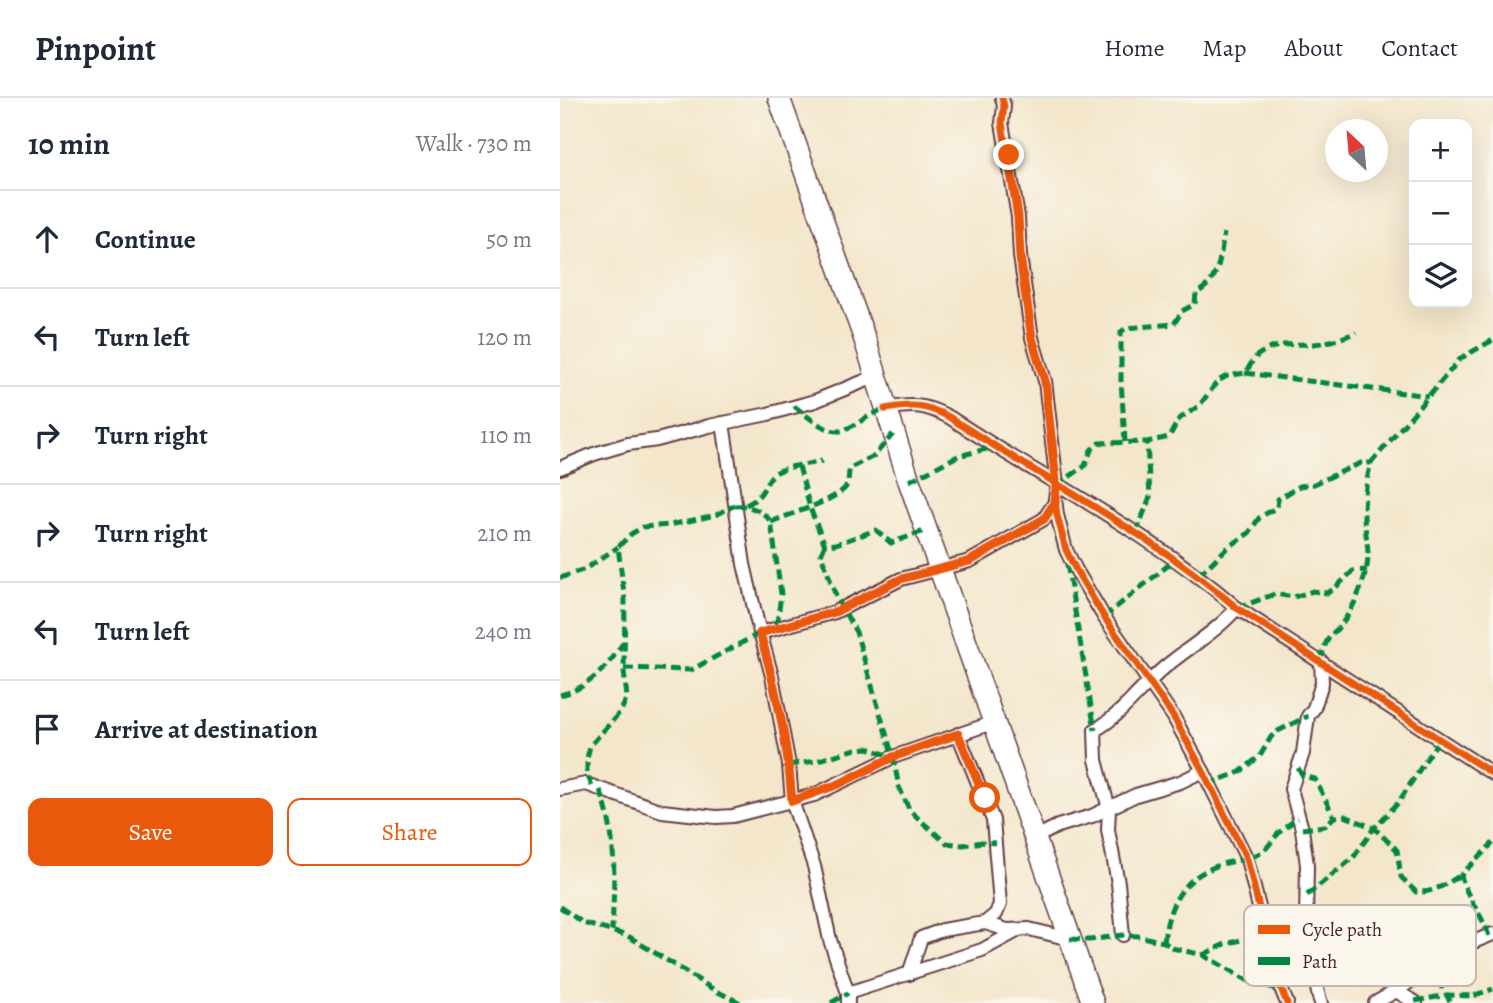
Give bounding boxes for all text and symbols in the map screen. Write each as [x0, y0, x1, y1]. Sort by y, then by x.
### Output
text: Pinpoint [35, 26, 156, 71]
text: Home [1104, 32, 1165, 64]
text: Map [1203, 32, 1247, 64]
text: About [1285, 32, 1343, 64]
text: Contact [1381, 32, 1458, 64]
north arrow [1325, 119, 1388, 182]
map controls [1409, 119, 1472, 308]
button: + [1409, 119, 1472, 182]
text: 10 min [28, 124, 110, 164]
text: Walk · 730 m [416, 128, 532, 159]
route end [993, 139, 1024, 170]
button: − [1409, 182, 1472, 245]
icon: ahead [28, 220, 66, 258]
text: Continue [95, 222, 196, 257]
text: 50 m [486, 224, 532, 255]
button: layers [1409, 245, 1472, 308]
icon: left [28, 318, 66, 356]
text: Turn left [95, 320, 190, 355]
text: 120 m [477, 322, 532, 353]
icon: right [28, 416, 66, 454]
text: Turn right [95, 418, 208, 453]
text: 110 m [480, 420, 532, 451]
icon: right [28, 514, 66, 552]
text: Turn right [95, 516, 208, 551]
text: 210 m [477, 518, 532, 549]
icon: left [28, 612, 66, 650]
text: Turn left [95, 614, 190, 649]
text: 240 m [475, 616, 532, 647]
icon: arrive [28, 710, 66, 748]
text: Arrive at destination [95, 712, 318, 747]
route start [969, 782, 1000, 813]
button: Save [28, 798, 273, 866]
button: Share [287, 798, 532, 866]
legend [1244, 905, 1476, 986]
text: Cycle path [1302, 917, 1382, 943]
text: Path [1302, 949, 1337, 975]

